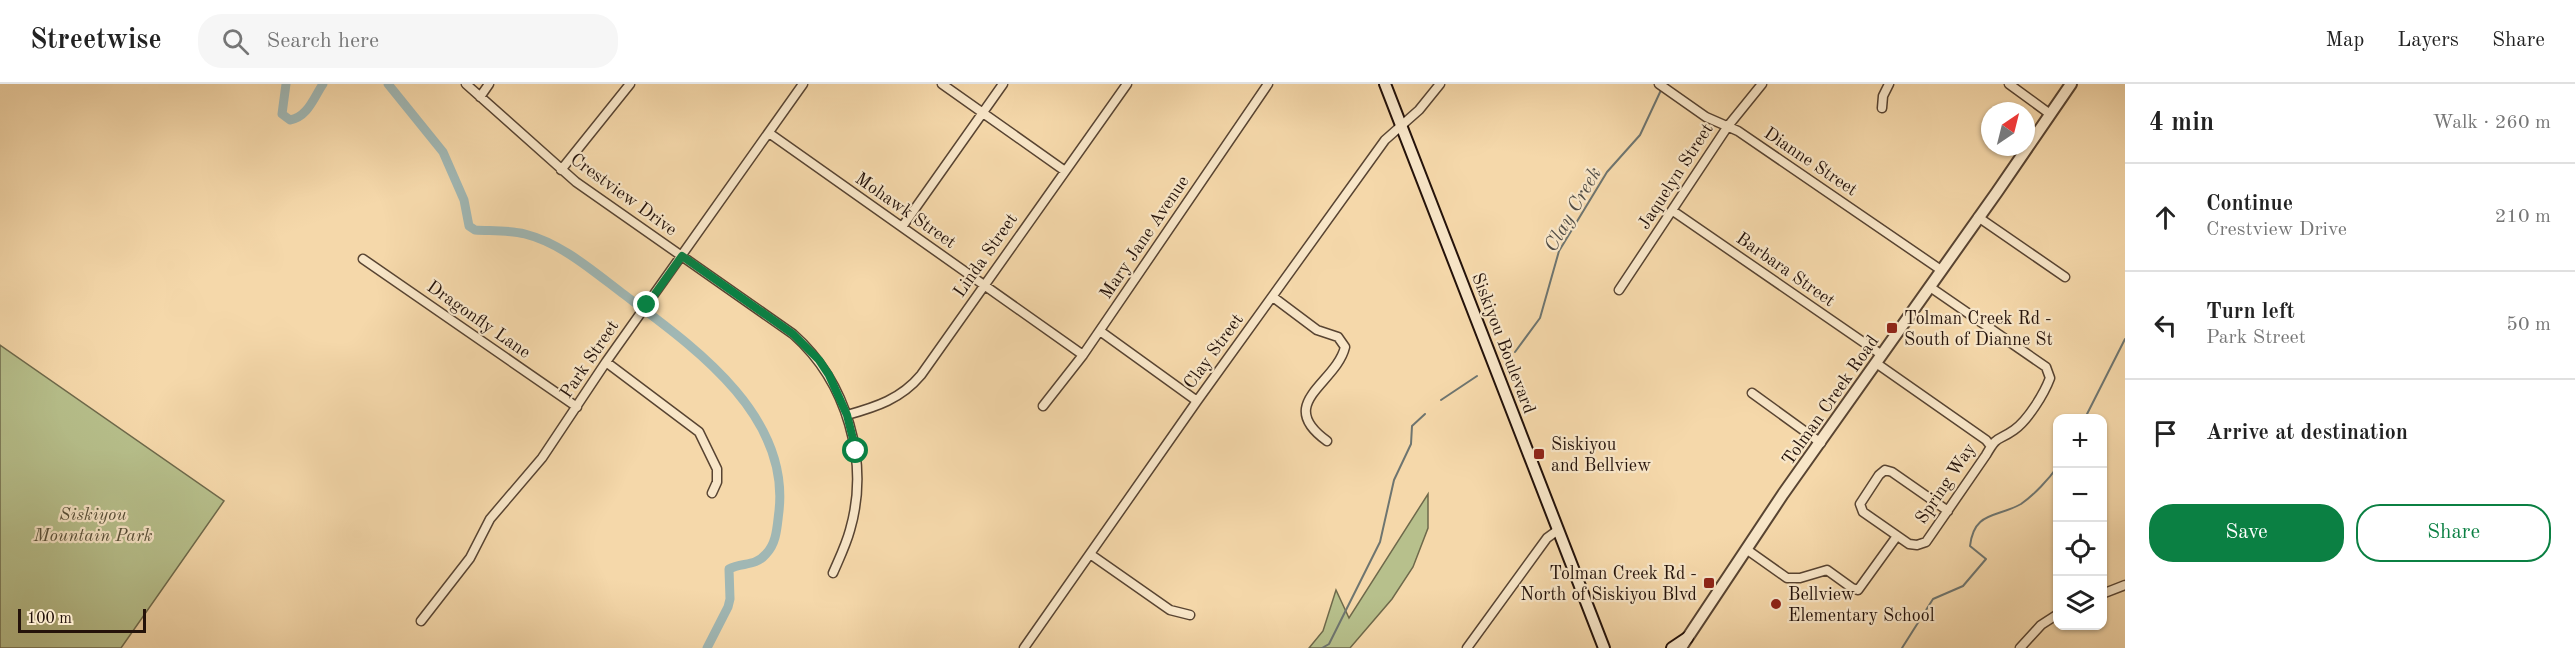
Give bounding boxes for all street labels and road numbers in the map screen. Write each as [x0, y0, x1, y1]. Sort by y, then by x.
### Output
street label: Jaquelyn Street [1635, 120, 1717, 233]
street label: Dianne Street [1761, 124, 1860, 200]
street label: Crestview Drive [567, 150, 680, 239]
street label: Mohawk Street [852, 170, 959, 252]
street label: Mary Jane Avenue [1097, 173, 1193, 303]
street label: Linda Street [950, 210, 1021, 301]
street label: Barbara Street [1733, 229, 1838, 310]
street label: Siskiyou Boulevard [1468, 271, 1538, 416]
street label: Dragonfly Lane [423, 278, 533, 362]
street label: Clay Street [1181, 311, 1247, 392]
street label: Park Street [557, 317, 622, 402]
street label: Tolman Creek Road [1779, 332, 1882, 469]
street label: Spring Way [1912, 440, 1980, 527]

